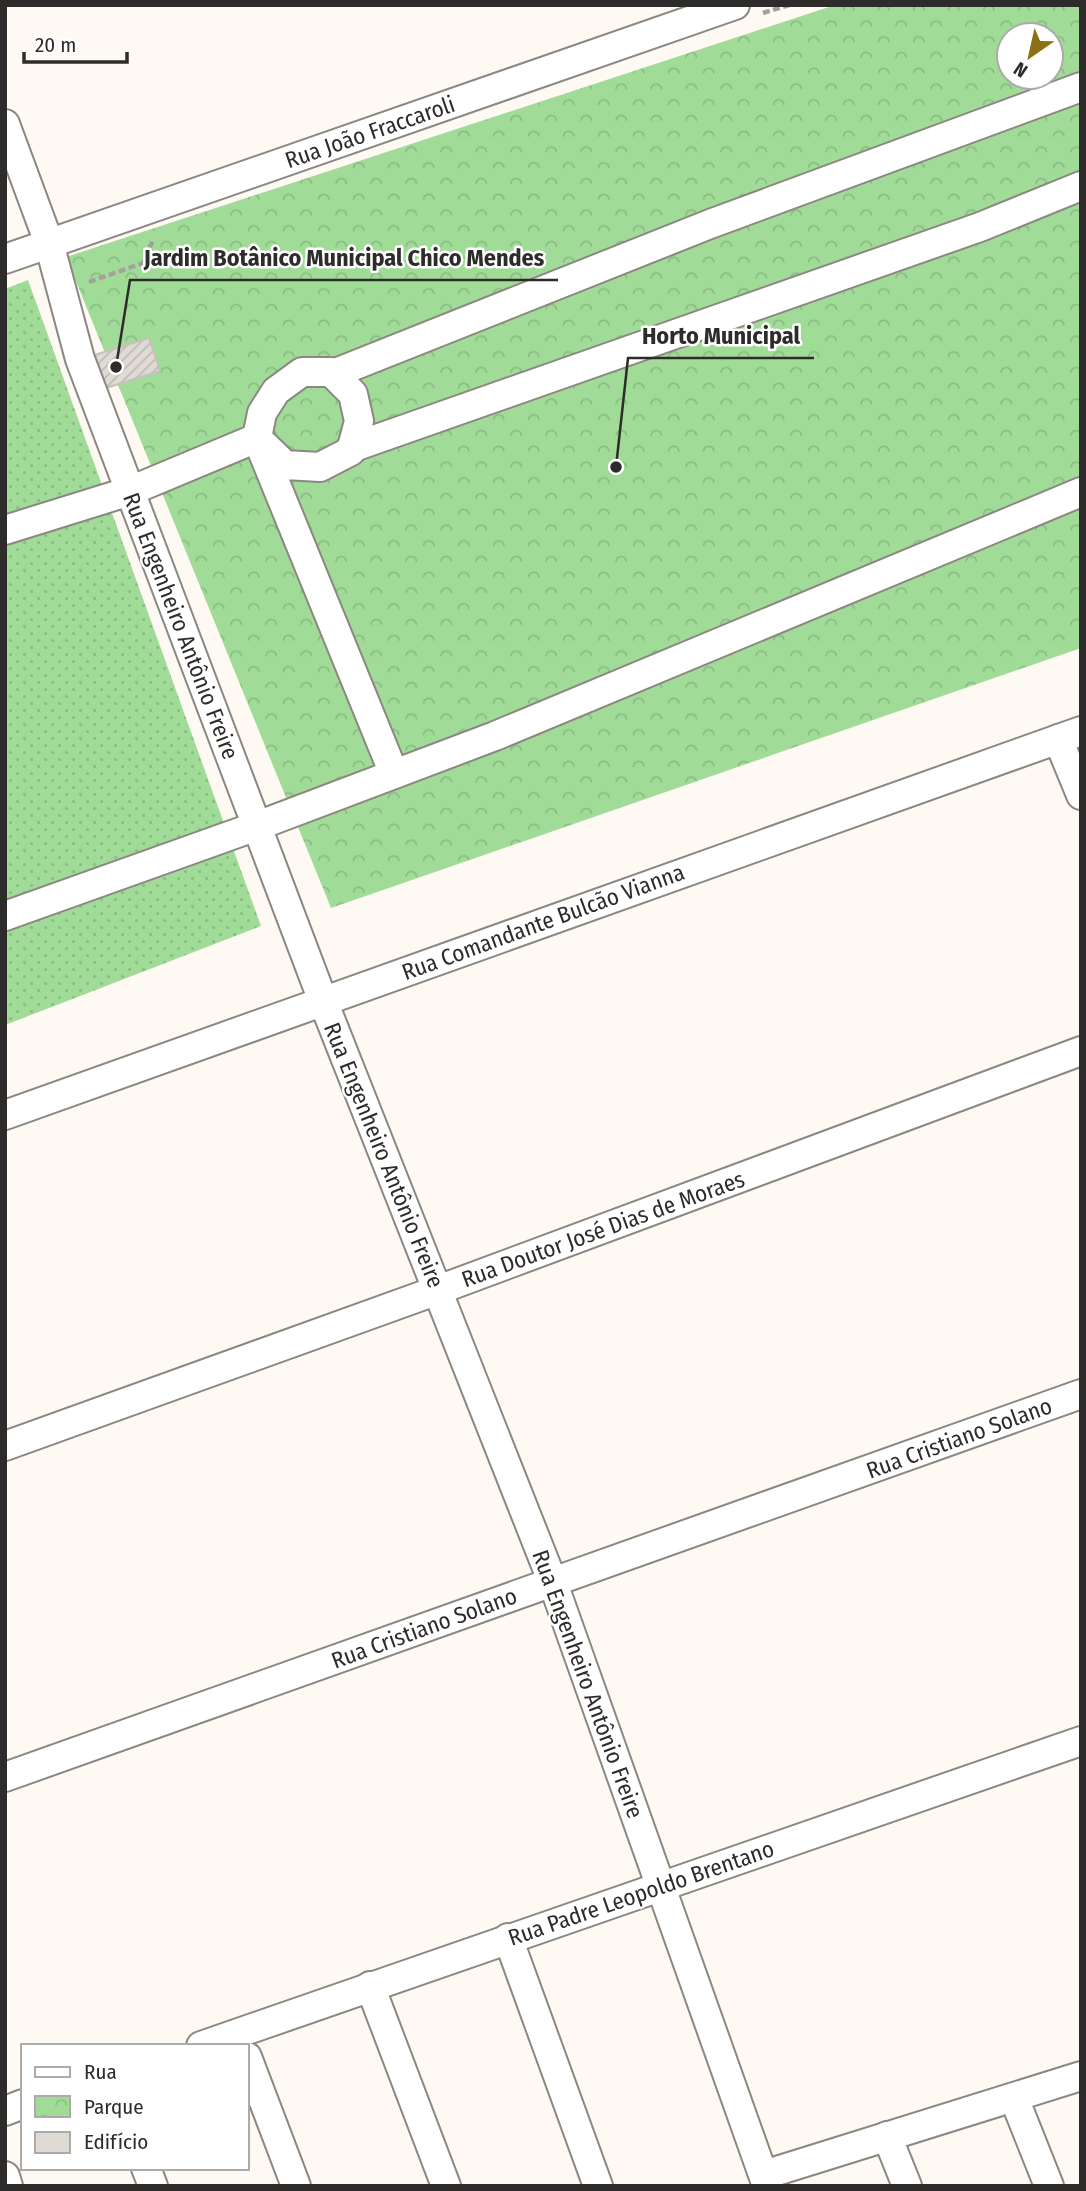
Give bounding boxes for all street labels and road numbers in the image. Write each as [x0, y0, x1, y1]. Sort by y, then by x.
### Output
street label: Rua João Fraccaroli [281, 90, 459, 174]
street label: Rua Engenheiro Antônio Freire [117, 489, 245, 763]
street label: Rua Comandante Bulcão Vianna [398, 858, 688, 986]
street label: Rua Engenheiro Antônio Freire [318, 1018, 450, 1292]
street label: Rua Doutor José Dias de Moraes [458, 1165, 749, 1293]
street label: Rua Cristiano Solano [862, 1391, 1056, 1485]
street label: Rua Engenheiro Antônio Freire [526, 1546, 650, 1822]
street label: Rua Cristiano Solano [327, 1581, 521, 1675]
street label: Rua Padre Leopoldo Brentano [504, 1834, 778, 1952]

